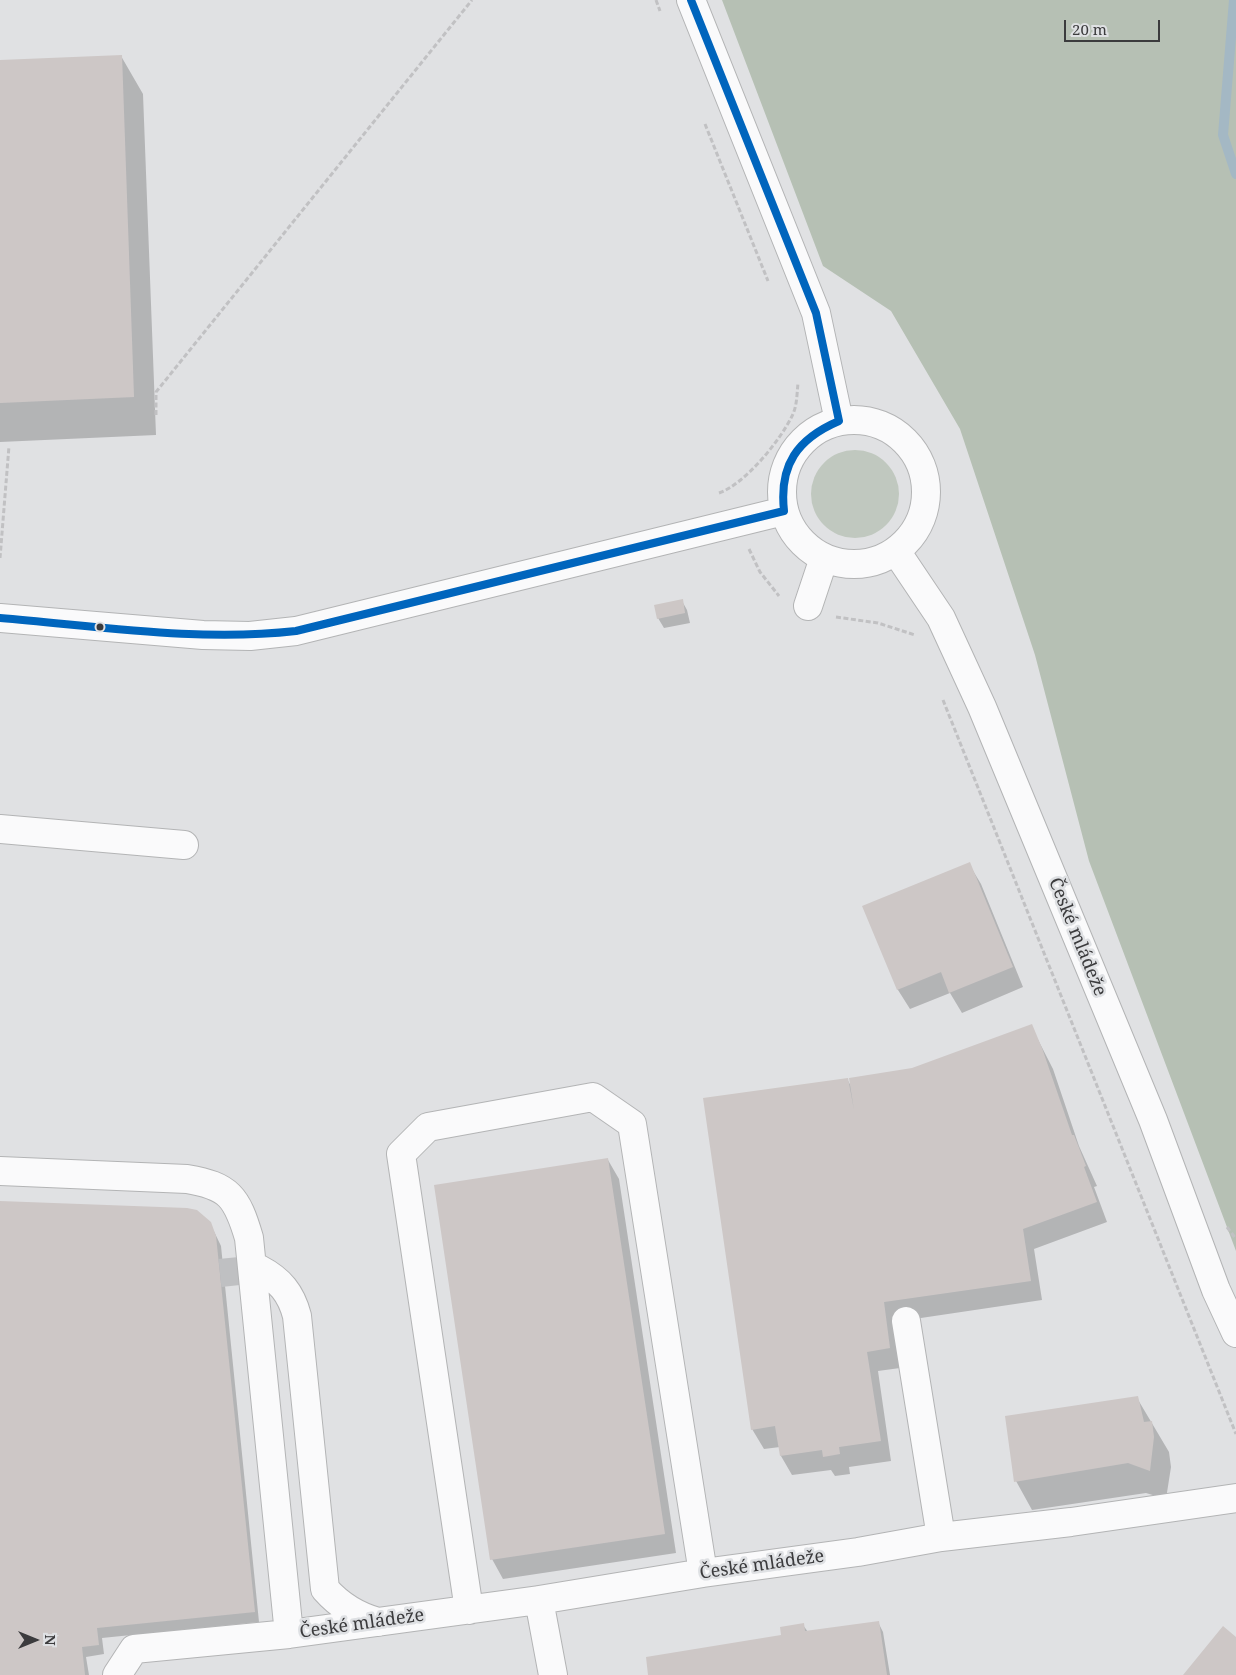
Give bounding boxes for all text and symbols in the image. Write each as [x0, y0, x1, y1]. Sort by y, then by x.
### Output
scale bar [1066, 10, 1162, 42]
text: 20 m [1072, 19, 1107, 39]
unlabelled marker [95, 622, 105, 632]
street label: České mládeže [1043, 875, 1111, 999]
street label: České mládeže [698, 1546, 826, 1584]
street label: České mládeže [298, 1605, 426, 1643]
north arrow [10, 1615, 60, 1665]
text: N [41, 1634, 60, 1646]

